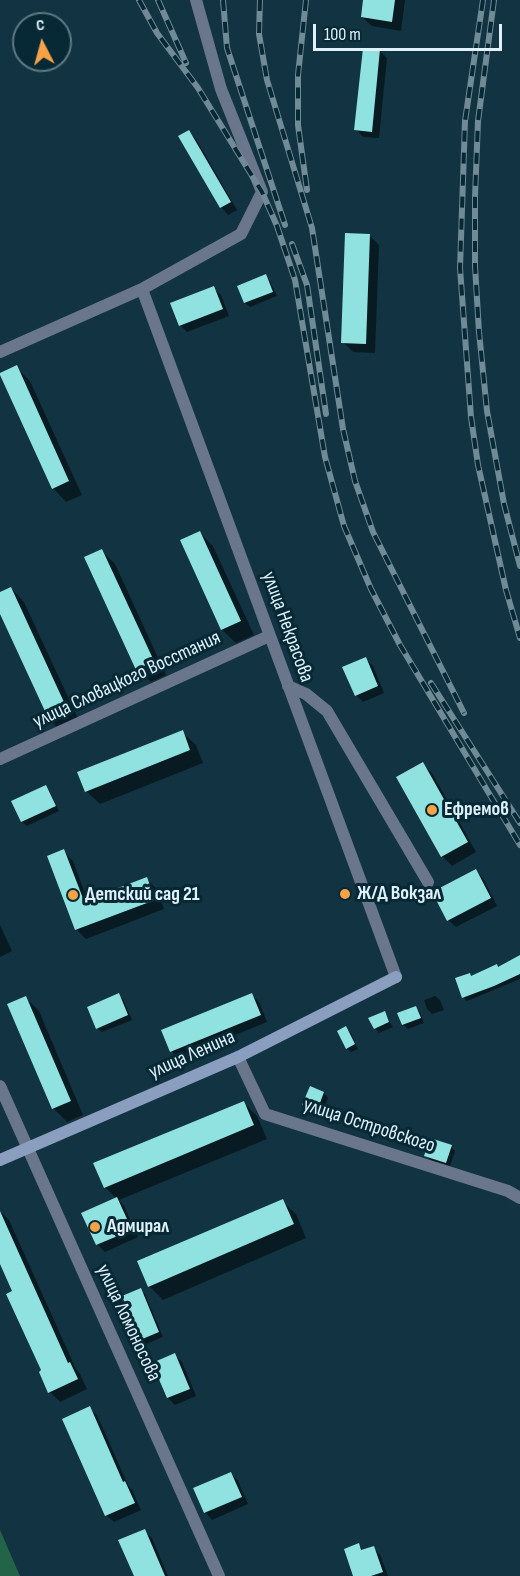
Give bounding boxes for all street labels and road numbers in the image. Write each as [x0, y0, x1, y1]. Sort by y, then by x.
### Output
street label: улица Некрасова [256, 568, 318, 686]
street label: улица Словацкого Восстания [29, 626, 225, 734]
street label: улица Ленина [145, 1025, 239, 1085]
street label: улица Островского [300, 1093, 438, 1159]
street label: улица Ломоносова [90, 1261, 166, 1385]

